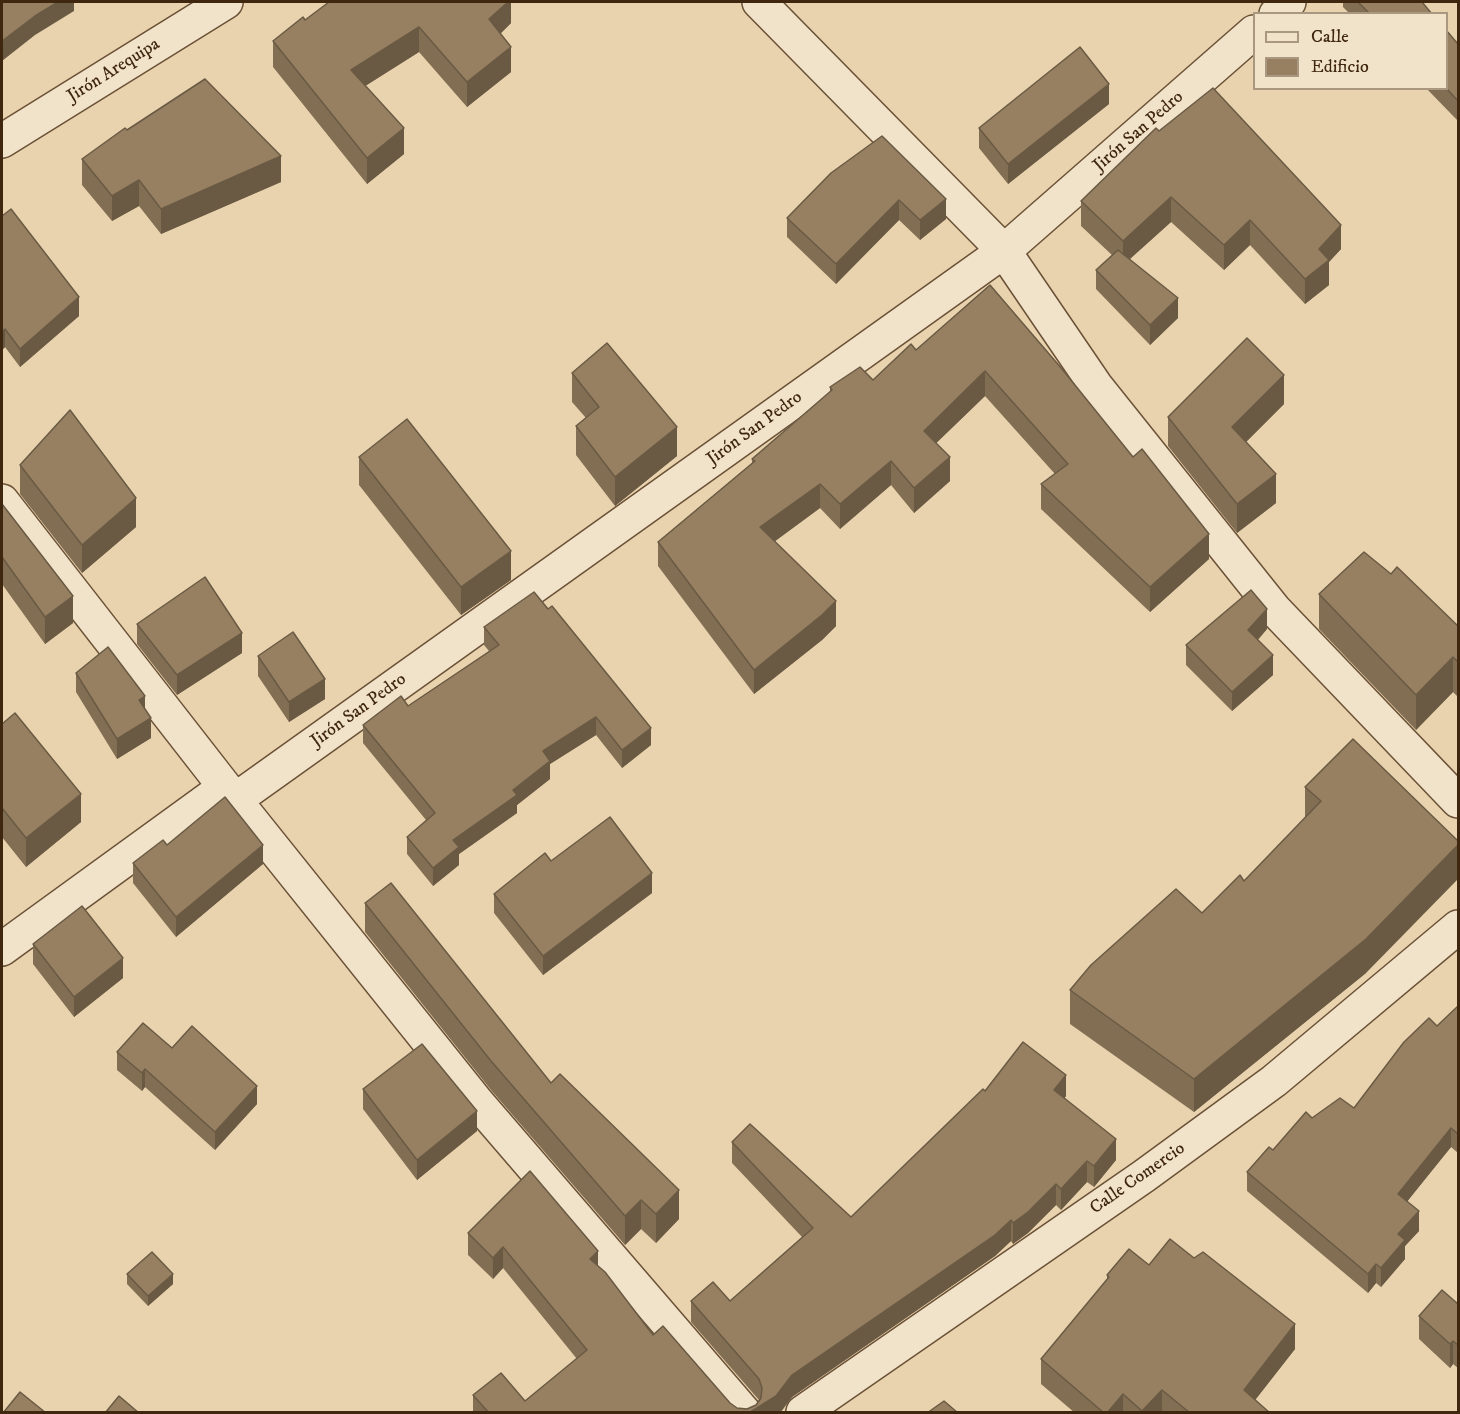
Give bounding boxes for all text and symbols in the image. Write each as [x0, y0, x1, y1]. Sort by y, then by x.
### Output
legend [1253, 12, 1448, 90]
text: Calle [1311, 26, 1349, 48]
street label: Jirón Arequipa [64, 34, 164, 108]
text: Edificio [1311, 56, 1369, 78]
street label: Jirón San Pedro [1089, 87, 1189, 177]
street label: Jirón San Pedro [703, 387, 807, 471]
street label: Jirón San Pedro [307, 669, 411, 753]
street label: Calle Comercio [1086, 1138, 1190, 1220]

